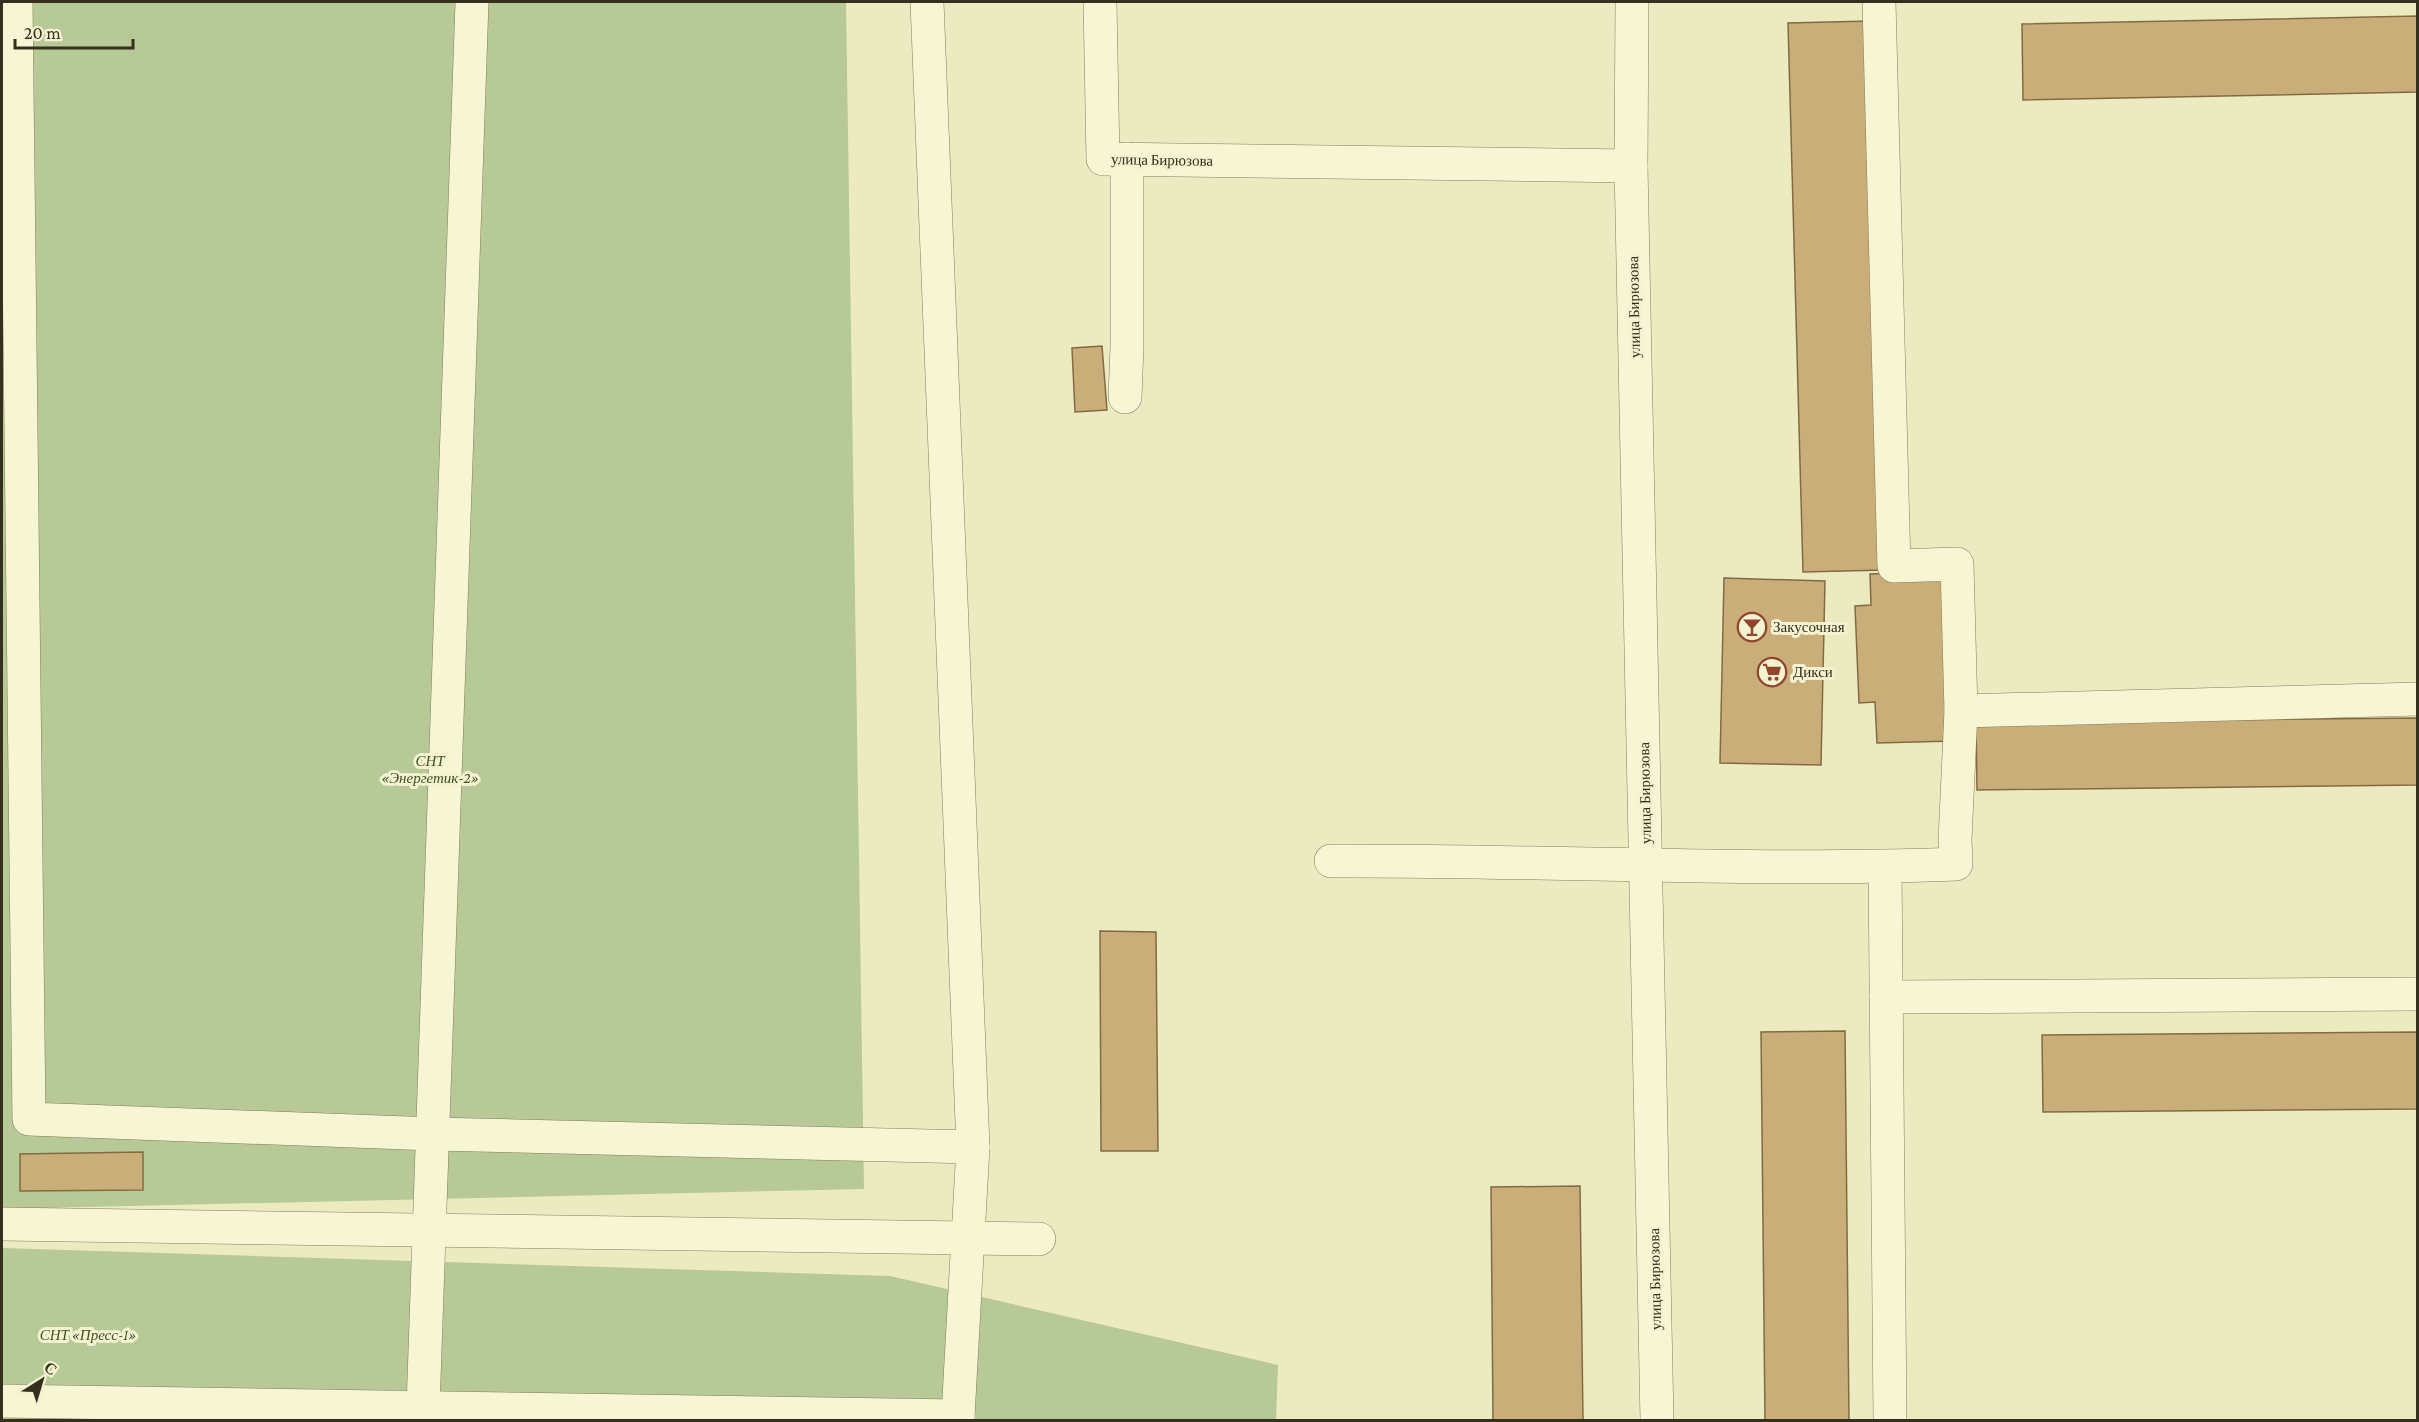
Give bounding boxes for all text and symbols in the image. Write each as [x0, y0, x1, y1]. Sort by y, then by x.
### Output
scale bar [15, 12, 134, 50]
text: 20 m [24, 23, 61, 43]
street label: улица Бирюзова [1111, 151, 1214, 169]
street label: улица Бирюзова [1625, 255, 1643, 358]
bar icon: Закусочная [1736, 611, 1768, 643]
place label: Закусочная [1773, 619, 1845, 635]
supermarket icon: Дикси [1756, 656, 1788, 688]
place label: Дикси [1793, 664, 1833, 680]
street label: улица Бирюзова [1636, 741, 1654, 844]
park label: СНТ «Энергетик-2» [381, 753, 479, 786]
street label: улица Бирюзова [1646, 1227, 1664, 1330]
park label: СНТ «Пресс-1» [40, 1327, 136, 1343]
north arrow [12, 1350, 72, 1410]
text: С [41, 1358, 60, 1379]

